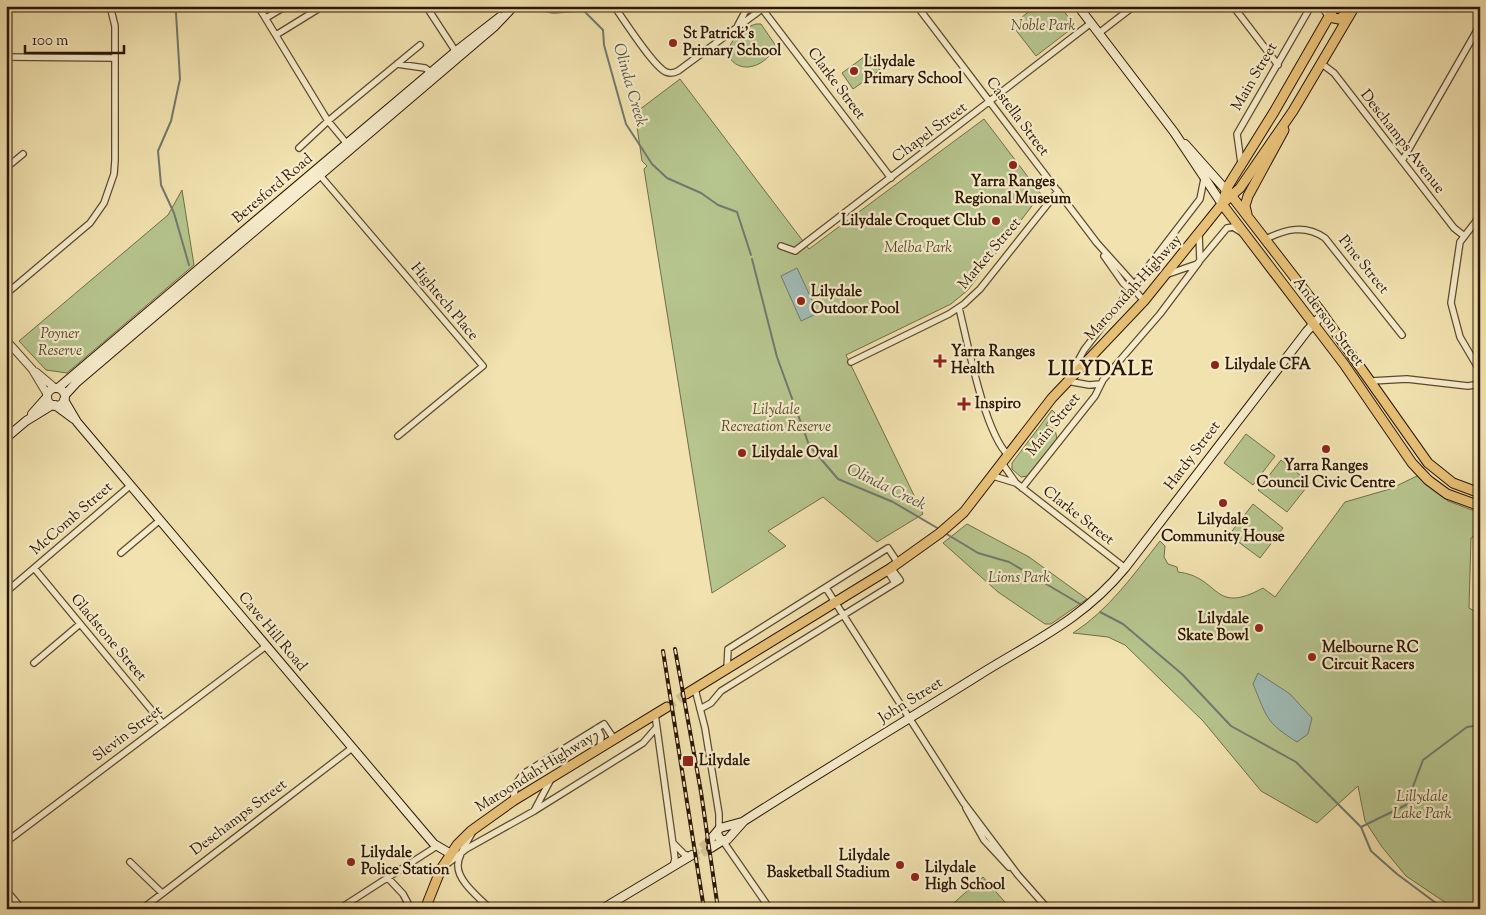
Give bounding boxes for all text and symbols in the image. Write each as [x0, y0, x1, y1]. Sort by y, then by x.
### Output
park label: Noble Park [1011, 16, 1075, 37]
scale bar [25, 22, 124, 54]
place label: St Patrick's Primary School [683, 24, 782, 62]
text: 100 m [32, 31, 69, 52]
marker: St Patrick's Primary School [667, 37, 679, 49]
street label: Main Street [1227, 39, 1283, 115]
water label: Olinda Creek [606, 41, 652, 129]
street label: Clarke Street [802, 44, 870, 124]
place label: Lilydale Primary School [864, 52, 963, 90]
marker: Lilydale Primary School [848, 65, 860, 77]
street label: Castella Street [980, 73, 1054, 161]
street label: Deschamps Avenue [1355, 86, 1449, 198]
street label: Chapel Street [888, 98, 972, 168]
street label: Beresford Road [228, 149, 318, 229]
marker: Yarra Ranges Regional Museum [1007, 159, 1019, 171]
place label: Yarra Ranges Regional Museum [955, 172, 1072, 210]
place label: Lilydale Croquet Club [841, 211, 986, 232]
street label: Market Street [954, 214, 1026, 294]
marker: Lilydale Croquet Club [990, 215, 1002, 227]
street label: Maroondah Highway [1081, 230, 1188, 346]
street label: Pine Street [1333, 231, 1393, 299]
park label: Melba Park [884, 238, 952, 259]
street label: Hightech Place [405, 258, 483, 346]
street label: Anderson Street [1287, 273, 1369, 371]
place label: Lilydale Outdoor Pool [811, 282, 900, 320]
marker: Lilydale Outdoor Pool [795, 295, 807, 307]
park label: Poyner Reserve [38, 324, 82, 362]
place label: Yarra Ranges Health [951, 342, 1035, 380]
marker: Yarra Ranges Health [933, 354, 947, 368]
place label: Lilydale CFA [1225, 355, 1312, 376]
district label: LILYDALE [1048, 356, 1154, 385]
marker: Lilydale CFA [1209, 359, 1221, 371]
street label: Main Street [1022, 389, 1086, 461]
place label: Inspiro [975, 394, 1021, 415]
marker: Inspiro [957, 397, 971, 411]
park label: Lilydale Recreation Reserve [721, 400, 831, 438]
street label: Hardy Street [1160, 417, 1226, 495]
place label: Lilydale Oval [752, 443, 839, 464]
marker: Yarra Ranges Council Civic Centre [1320, 443, 1332, 455]
marker: Lilydale Oval [736, 447, 748, 459]
place label: Yarra Ranges Council Civic Centre [1257, 456, 1395, 494]
water label: Olinda Creek [842, 459, 930, 517]
street label: McComb Street [26, 477, 118, 561]
street label: Clarke Street [1038, 481, 1118, 551]
marker: Lilydale Community House [1217, 497, 1229, 509]
place label: Lilydale Community House [1161, 510, 1285, 548]
park label: Lions Park [988, 568, 1050, 589]
street label: Cave Hill Road [233, 588, 312, 677]
street label: Gladstone Street [65, 590, 151, 686]
place label: Lilydale Skate Bowl [1177, 609, 1250, 647]
marker: Lilydale Skate Bowl [1253, 622, 1265, 634]
place label: Melbourne RC Circuit Racers [1322, 638, 1419, 676]
marker: Melbourne RC Circuit Racers [1306, 651, 1318, 663]
street label: John Street [874, 673, 947, 730]
street label: Slevin Street [89, 701, 167, 767]
street label: Maroondah Highway [472, 728, 599, 818]
place label: Lilydale [699, 751, 750, 772]
marker: Lilydale [681, 754, 695, 768]
street label: Deschamps Street [187, 775, 291, 861]
park label: Lillydale Lake Park [1392, 787, 1452, 825]
place label: Lilydale Police Station [361, 843, 450, 881]
place label: Lilydale Basketball Stadium [767, 846, 891, 884]
marker: Lilydale Police Station [345, 856, 357, 868]
place label: Lilydale High School [925, 858, 1006, 896]
marker: Lilydale Basketball Stadium [894, 859, 906, 871]
marker: Lilydale High School [909, 871, 921, 883]

